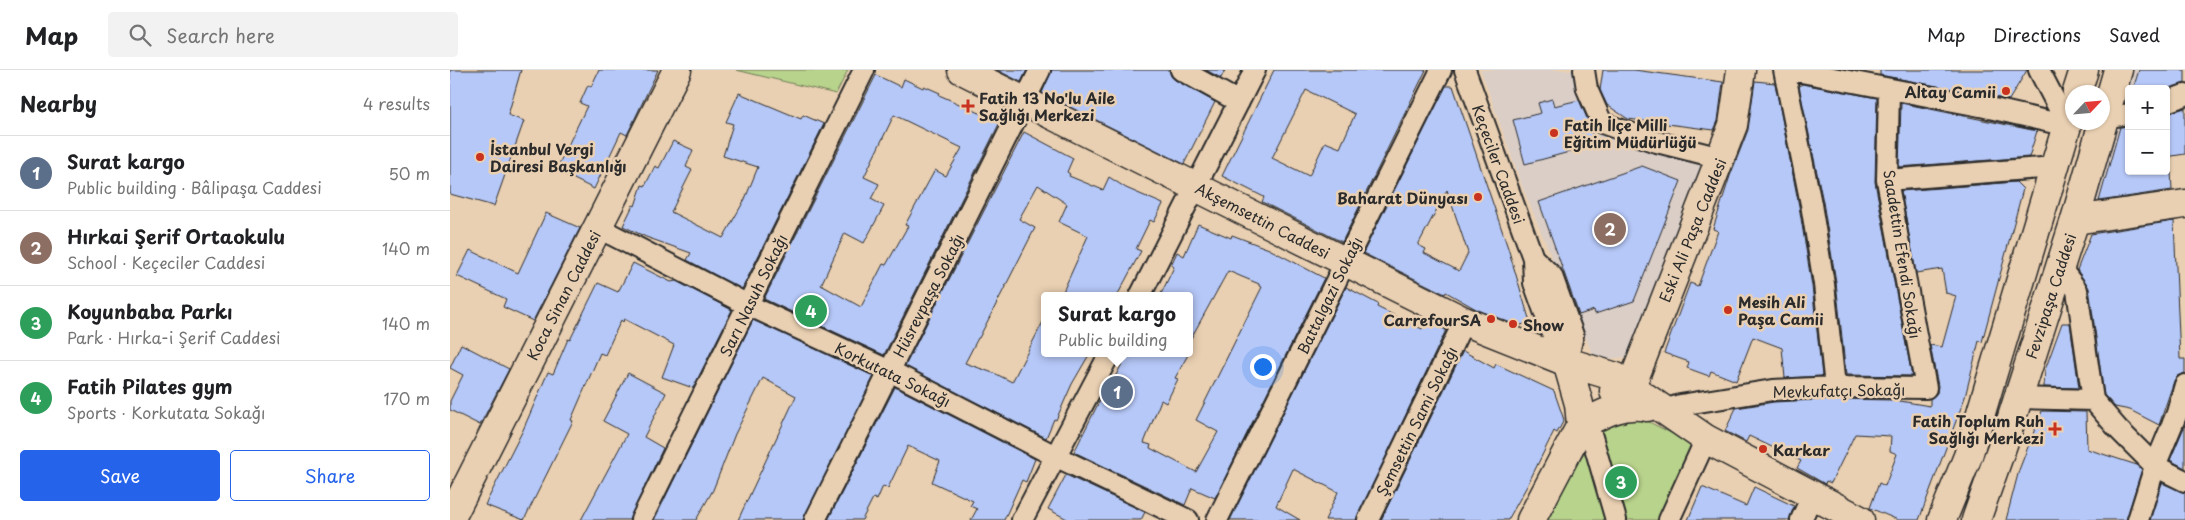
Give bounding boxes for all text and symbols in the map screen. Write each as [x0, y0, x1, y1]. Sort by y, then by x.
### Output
search box [108, 12, 458, 57]
text: Map [25, 17, 78, 53]
icon: search [126, 21, 154, 49]
text: Search here [166, 21, 275, 49]
text: Map [1927, 21, 1965, 48]
text: Directions [1993, 21, 2081, 48]
text: Saved [2109, 21, 2160, 48]
place label: Altay Camii [1905, 80, 1996, 103]
marker: Altay Camii [2000, 85, 2012, 97]
north arrow [2065, 85, 2110, 130]
map controls [2125, 85, 2170, 175]
button: + [2125, 85, 2170, 130]
place label: Fatih 13 No'lu Aile Sağlığı Merkezi [979, 86, 1116, 126]
text: Nearby [20, 87, 97, 119]
text: 4 results [363, 91, 430, 115]
marker: Fatih 13 No'lu Aile Sağlığı Merkezi [961, 99, 975, 113]
street label: Keçeciler Caddesi [1467, 101, 1531, 227]
place label: Fatih İlçe Milli Eğitim Müdürlüğü [1564, 113, 1697, 153]
marker: Fatih İlçe Milli Eğitim Müdürlüğü [1548, 127, 1560, 139]
button: − [2125, 130, 2170, 175]
place label: İstanbul Vergi Dairesi Başkanlığı [490, 137, 627, 177]
text: Surat kargo [67, 147, 185, 175]
marker: İstanbul Vergi Dairesi Başkanlığı [474, 151, 486, 163]
street label: Eski Ali Paşa Caddesi [1653, 155, 1731, 305]
text: 1 [32, 161, 40, 185]
text: 50 m [389, 161, 430, 185]
street label: Saadettin Efendi Sokağı [1878, 168, 1928, 340]
text: Public building · Bâlipaşa Caddesi [67, 175, 322, 199]
street label: Akşemsettin Caddesi [1192, 176, 1334, 264]
place label: Baharat Dünyası [1337, 186, 1468, 209]
marker: Baharat Dünyası [1472, 191, 1484, 203]
pin: 2 [1594, 210, 1626, 248]
text: Hırkai Şerif Ortaokulu [67, 222, 285, 250]
street label: Koca Sinan Caddesi [520, 226, 606, 364]
street label: Hüsrevpaşa Sokağı [887, 229, 969, 361]
street label: Sarı Nasuh Sokağı [713, 230, 793, 360]
street label: Fevzipaşa Caddesi [2019, 230, 2081, 362]
street label: Battalgazi Sokağı [1290, 232, 1368, 358]
text: 2 [30, 236, 42, 260]
text: 140 m [382, 236, 430, 260]
text: School · Keçeciler Caddesi [67, 250, 265, 274]
place label: Mesih Ali Paşa Camii [1738, 290, 1823, 330]
pin: 4 [795, 292, 827, 330]
popup [1041, 292, 1193, 357]
text: Koyunbaba Parkı [67, 297, 232, 325]
text: Surat kargo [1058, 299, 1176, 327]
marker: Mesih Ali Paşa Camii [1722, 304, 1734, 316]
place label: CarrefourSA [1383, 308, 1481, 331]
text: 3 [31, 311, 41, 335]
text: 140 m [382, 311, 430, 335]
marker: CarrefourSA [1485, 313, 1497, 325]
place label: Show [1523, 313, 1564, 336]
marker: Show [1507, 318, 1519, 330]
text: Park · Hırka-i Şerif Caddesi [67, 325, 281, 349]
text: Public building [1058, 327, 1168, 351]
street label: Korkutata Sokağı [831, 336, 955, 412]
street label: Şemsettin Sami Sokağı [1370, 342, 1462, 500]
your location [1250, 354, 1276, 380]
text: Fatih Pilates gym [67, 372, 233, 400]
pin: 1 [1101, 373, 1133, 411]
street label: Mevkufatçı Sokağı [1773, 377, 1905, 403]
text: 4 [31, 386, 41, 410]
text: 170 m [384, 386, 430, 410]
text: Sports · Korkutata Sokağı [67, 400, 265, 424]
place label: Fatih Toplum Ruh Sağlığı Merkezi [1912, 409, 2044, 449]
marker: Fatih Toplum Ruh Sağlığı Merkezi [2048, 422, 2062, 436]
place label: Karkar [1773, 438, 1830, 461]
marker: Karkar [1757, 443, 1769, 455]
button: Save [20, 450, 220, 501]
button: Share [230, 450, 430, 501]
pin: 3 [1605, 463, 1637, 501]

